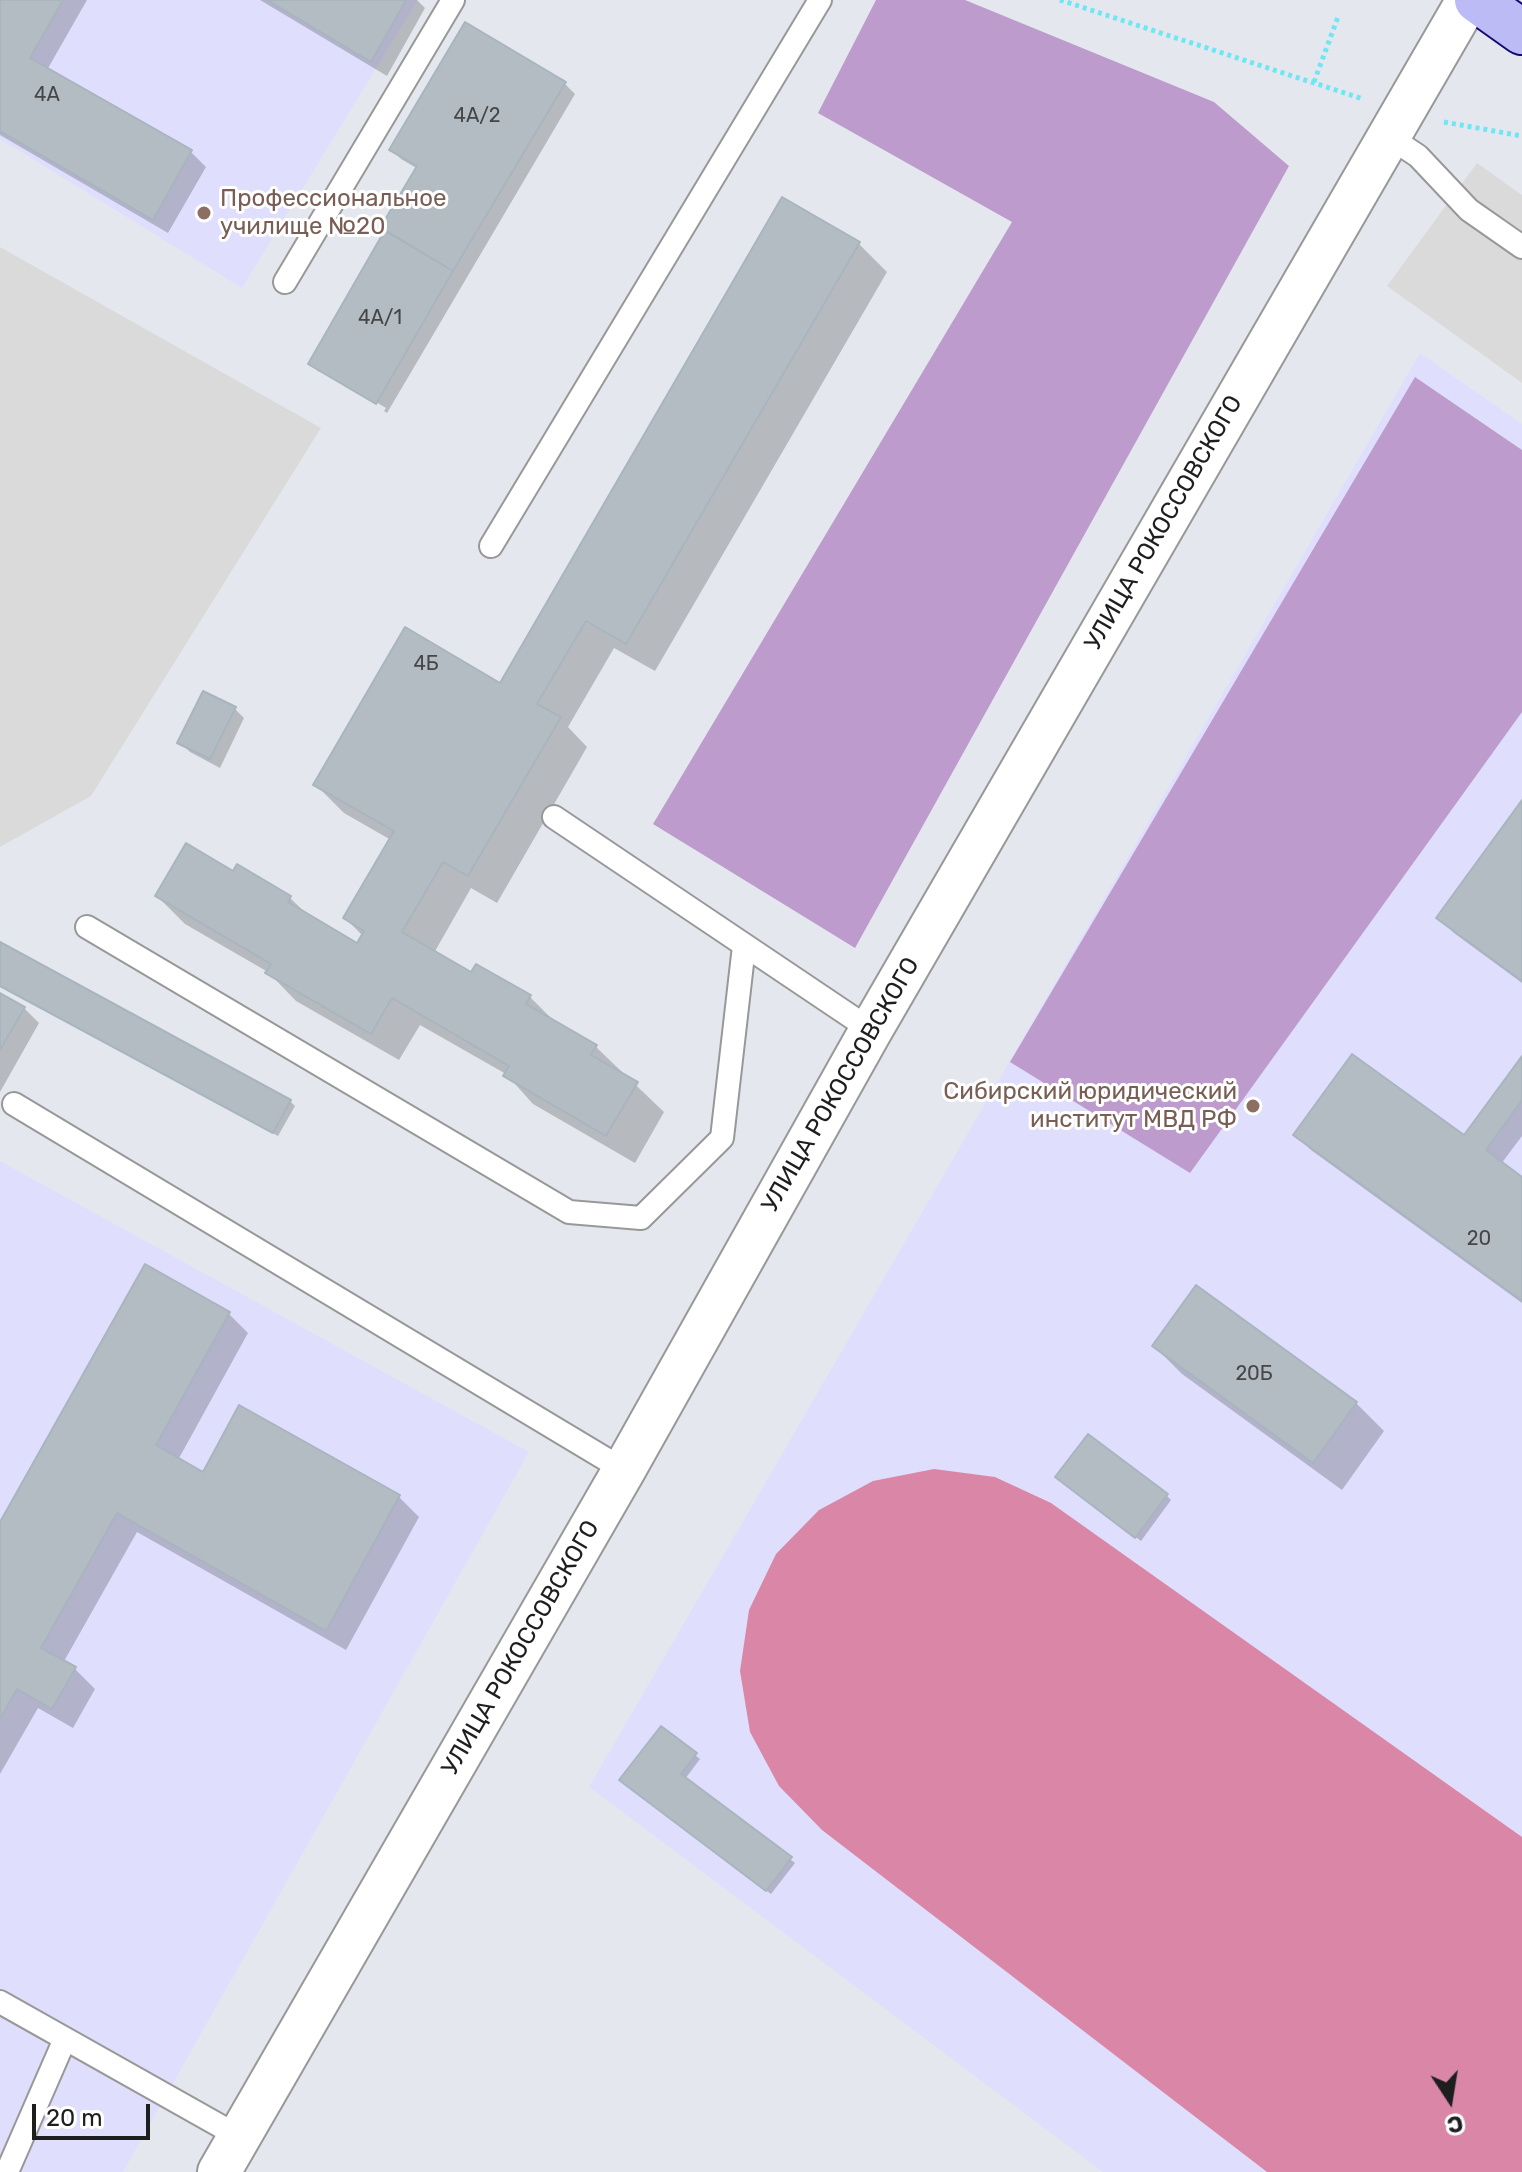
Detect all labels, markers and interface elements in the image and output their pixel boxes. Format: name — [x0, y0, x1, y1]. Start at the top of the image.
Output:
house number: 4А — [34, 83, 60, 107]
house number: 4А/2 — [454, 104, 500, 128]
place label: Профессиональное училище №20 — [220, 185, 446, 241]
marker: Профессиональное училище №20 — [195, 204, 213, 222]
house number: 4А/1 — [358, 306, 402, 330]
street label: УЛИЦА РОКОССОВСКОГО — [1079, 390, 1249, 656]
house number: 4Б — [413, 652, 439, 676]
street label: УЛИЦА РОКОССОВСКОГО — [756, 952, 926, 1218]
place label: Сибирский юридический институт МВД РФ — [943, 1078, 1237, 1134]
marker: Сибирский юридический институт МВД РФ — [1244, 1097, 1262, 1115]
house number: 20 — [1467, 1227, 1491, 1251]
house number: 20Б — [1235, 1362, 1273, 1386]
street label: УЛИЦА РОКОССОВСКОГО — [436, 1515, 606, 1781]
north arrow — [1410, 2060, 1490, 2140]
scale bar — [36, 2088, 154, 2138]
text: 20 m — [46, 2104, 103, 2132]
text: С — [1445, 2109, 1465, 2139]

